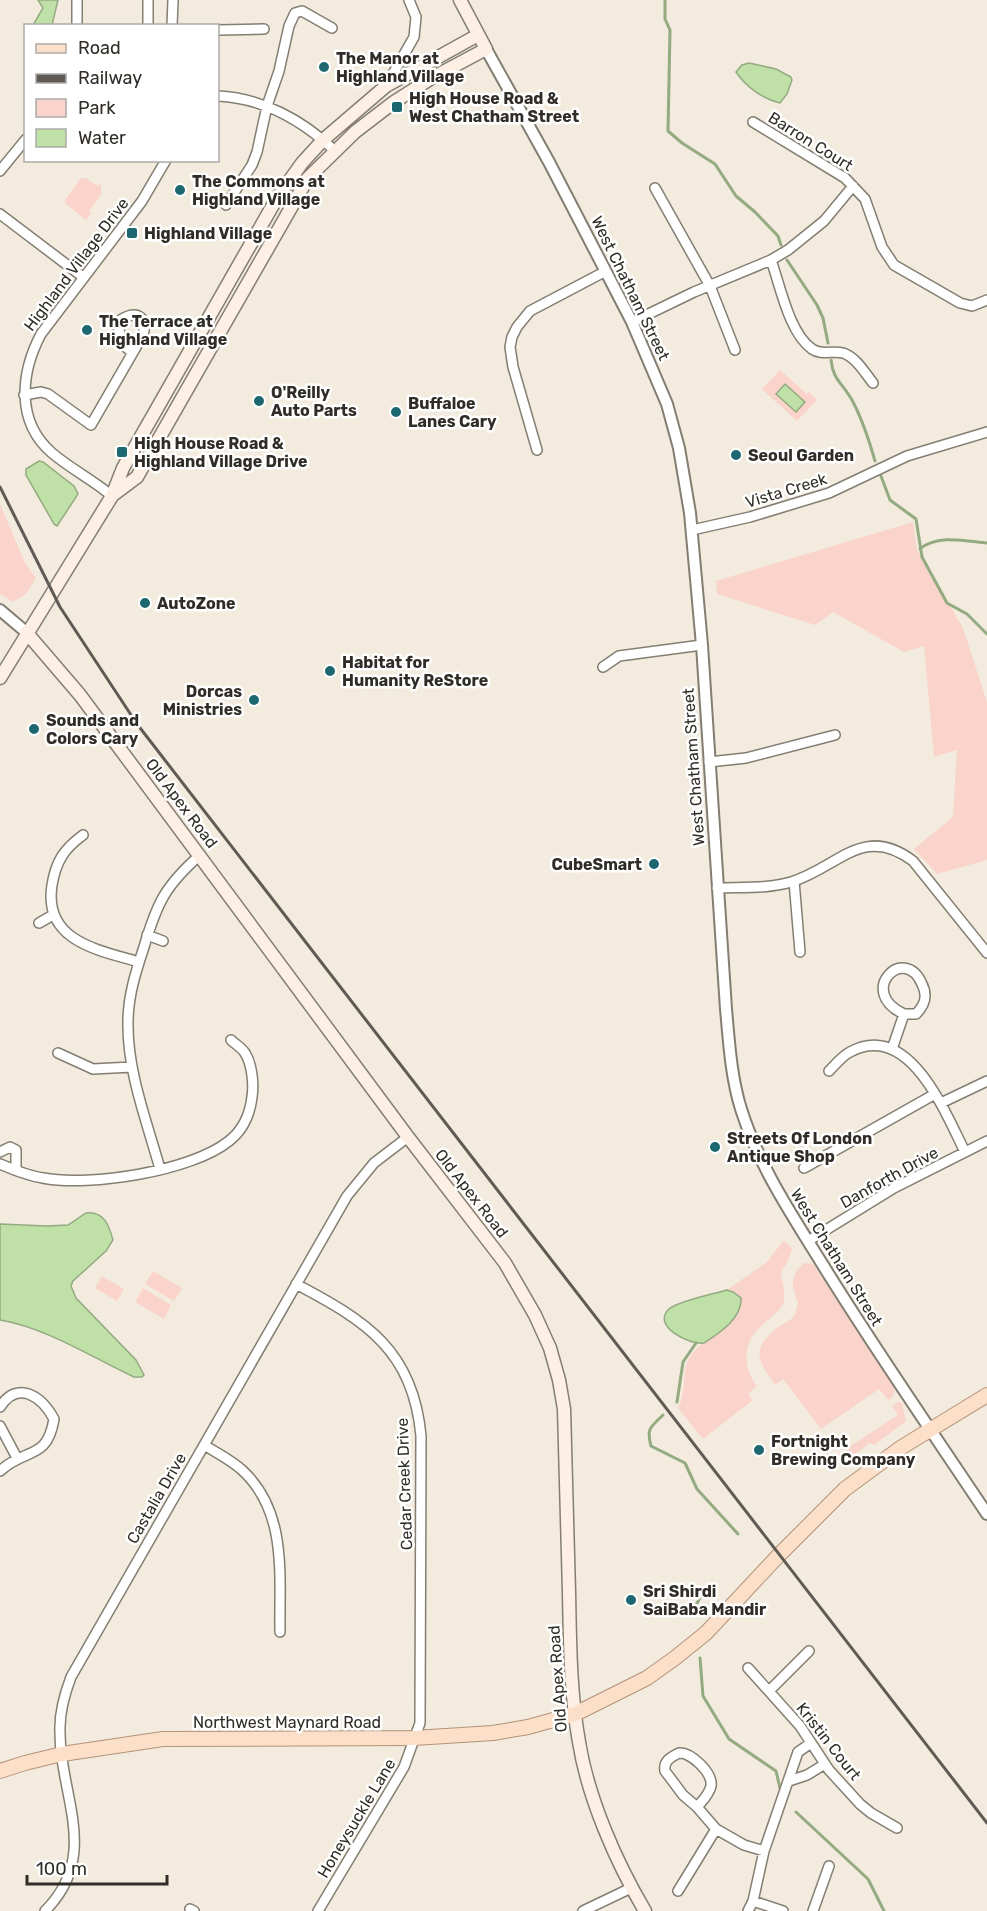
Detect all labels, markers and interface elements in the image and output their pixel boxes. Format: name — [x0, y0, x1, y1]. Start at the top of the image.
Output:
legend — [24, 24, 219, 162]
text: Road — [78, 37, 121, 59]
place label: The Manor at Highland Village — [336, 49, 464, 86]
marker: The Manor at Highland Village — [317, 60, 331, 74]
text: Railway — [78, 67, 142, 89]
place label: High House Road & West Chatham Street — [409, 89, 580, 126]
text: Park — [78, 97, 116, 119]
marker: High House Road & West Chatham Street — [390, 100, 404, 114]
street label: Barron Court — [765, 108, 857, 175]
text: Water — [78, 127, 126, 149]
place label: The Commons at Highland Village — [192, 172, 325, 209]
marker: The Commons at Highland Village — [173, 183, 187, 197]
street label: Highland Village Drive — [20, 194, 133, 335]
street label: West Chatham Street — [587, 213, 674, 363]
place label: Highland Village — [144, 224, 272, 243]
marker: Highland Village — [125, 226, 139, 240]
place label: The Terrace at Highland Village — [99, 312, 227, 349]
marker: The Terrace at Highland Village — [80, 323, 94, 337]
place label: O'Reilly Auto Parts — [271, 383, 357, 420]
marker: O'Reilly Auto Parts — [252, 394, 266, 408]
place label: Buffaloe Lanes Cary — [408, 394, 497, 431]
marker: Buffaloe Lanes Cary — [389, 405, 403, 419]
place label: High House Road & Highland Village Drive — [134, 434, 308, 471]
marker: High House Road & Highland Village Drive — [115, 445, 129, 459]
place label: Seoul Garden — [748, 446, 854, 465]
marker: Seoul Garden — [729, 448, 743, 462]
street label: Vista Creek — [743, 469, 830, 512]
place label: AutoZone — [157, 594, 236, 613]
marker: AutoZone — [138, 596, 152, 610]
place label: Habitat for Humanity ReStore — [342, 653, 488, 690]
marker: Habitat for Humanity ReStore — [323, 664, 337, 678]
place label: Dorcas Ministries — [163, 682, 242, 719]
street label: West Chatham Street — [679, 687, 708, 847]
marker: Dorcas Ministries — [247, 693, 261, 707]
place label: Sounds and Colors Cary — [46, 711, 139, 748]
marker: Sounds and Colors Cary — [27, 722, 41, 736]
street label: Old Apex Road — [142, 755, 221, 852]
place label: CubeSmart — [551, 855, 643, 874]
marker: CubeSmart — [647, 857, 661, 871]
place label: Streets Of London Antique Shop — [727, 1129, 872, 1166]
marker: Streets Of London Antique Shop — [708, 1140, 722, 1154]
street label: Danforth Drive — [837, 1143, 942, 1212]
street label: Old Apex Road — [431, 1145, 512, 1241]
street label: West Chatham Street — [787, 1185, 887, 1329]
street label: Cedar Creek Drive — [393, 1417, 416, 1551]
place label: Fortnight Brewing Company — [771, 1432, 916, 1469]
marker: Fortnight Brewing Company — [752, 1443, 766, 1457]
street label: Castalia Drive — [123, 1449, 190, 1547]
place label: Sri Shirdi SaiBaba Mandir — [643, 1582, 767, 1619]
marker: Sri Shirdi SaiBaba Mandir — [624, 1593, 638, 1607]
street label: Old Apex Road — [544, 1625, 571, 1733]
street label: Kristin Court — [792, 1699, 865, 1784]
street label: Northwest Maynard Road — [193, 1713, 381, 1732]
street label: Honeysuckle Lane — [313, 1755, 400, 1881]
scale bar — [27, 1848, 166, 1886]
text: 100 m — [36, 1858, 87, 1880]

